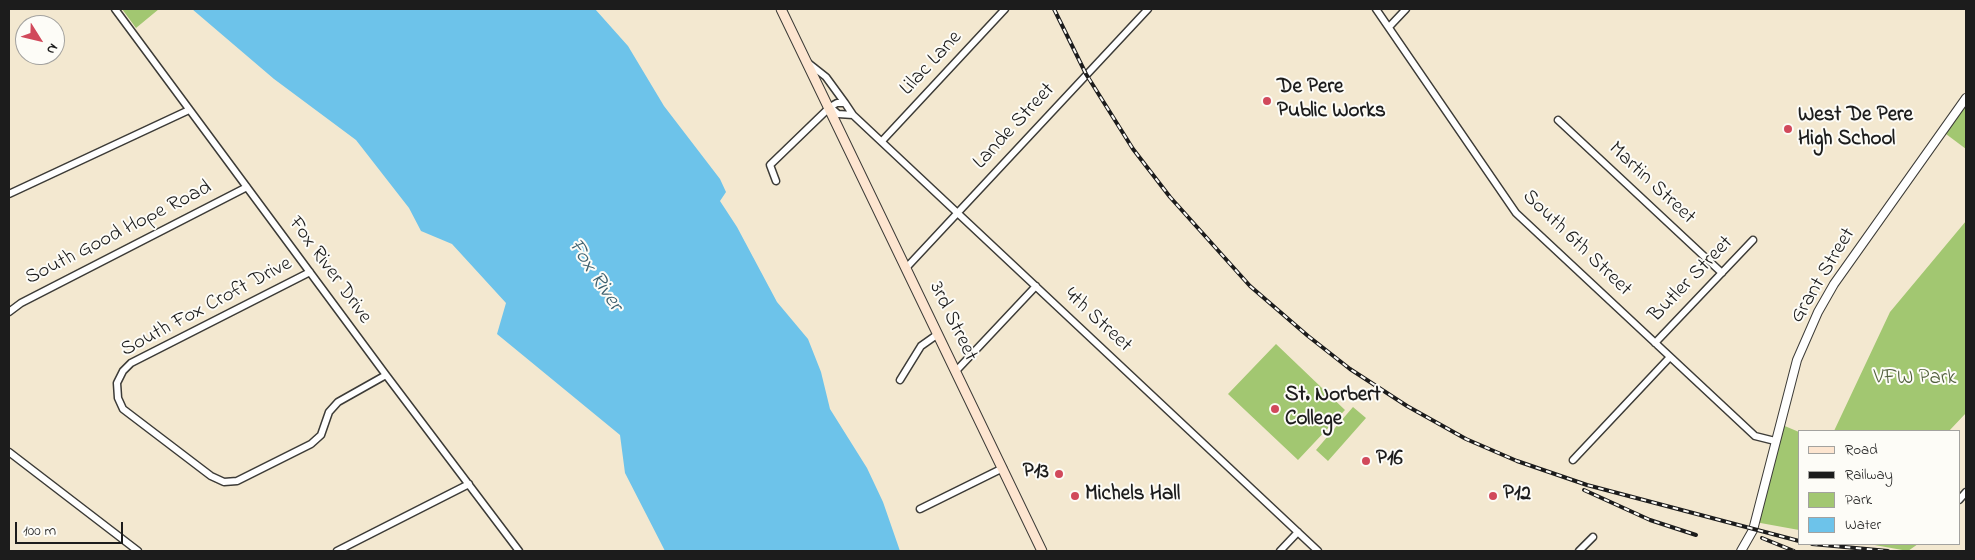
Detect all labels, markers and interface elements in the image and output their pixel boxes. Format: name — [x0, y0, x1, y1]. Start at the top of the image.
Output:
north arrow — [15, 15, 65, 65]
street label: Lilac Lane — [896, 26, 968, 102]
text: N — [40, 39, 63, 59]
place label: De Pere Public Works — [1277, 76, 1386, 126]
street label: Lande Street — [969, 79, 1061, 175]
marker: De Pere Public Works — [1261, 95, 1273, 107]
place label: West De Pere High School — [1798, 104, 1913, 154]
marker: West De Pere High School — [1782, 123, 1794, 135]
street label: Martin Street — [1602, 137, 1700, 231]
street label: South Good Hope Road — [22, 176, 216, 292]
street label: South 6th Street — [1516, 185, 1636, 303]
street label: Fox River Drive — [282, 212, 376, 330]
street label: Grant Street — [1786, 224, 1862, 328]
street label: Butler Street — [1644, 231, 1740, 329]
water label: Fox River — [561, 235, 627, 317]
street label: South Fox Croft Drive — [117, 252, 297, 364]
street label: 3rd Street — [922, 278, 982, 366]
street label: 4th Street — [1058, 283, 1136, 359]
park label: VFW Park — [1874, 367, 1956, 393]
place label: St. Norbert College — [1285, 384, 1381, 434]
marker: St. Norbert College — [1269, 403, 1281, 415]
legend — [1798, 430, 1960, 545]
text: Road — [1845, 439, 1878, 461]
place label: P16 — [1376, 448, 1403, 474]
marker: P16 — [1360, 455, 1372, 467]
place label: P13 — [1023, 461, 1049, 487]
text: Railway — [1845, 464, 1893, 486]
marker: P13 — [1053, 468, 1065, 480]
place label: Michels Hall — [1085, 483, 1180, 509]
place label: P12 — [1503, 483, 1531, 509]
text: Park — [1845, 489, 1872, 511]
marker: Michels Hall — [1069, 490, 1081, 502]
marker: P12 — [1487, 490, 1499, 502]
scale bar — [18, 512, 125, 544]
text: Water — [1845, 514, 1881, 536]
text: 100 m — [23, 520, 56, 542]

